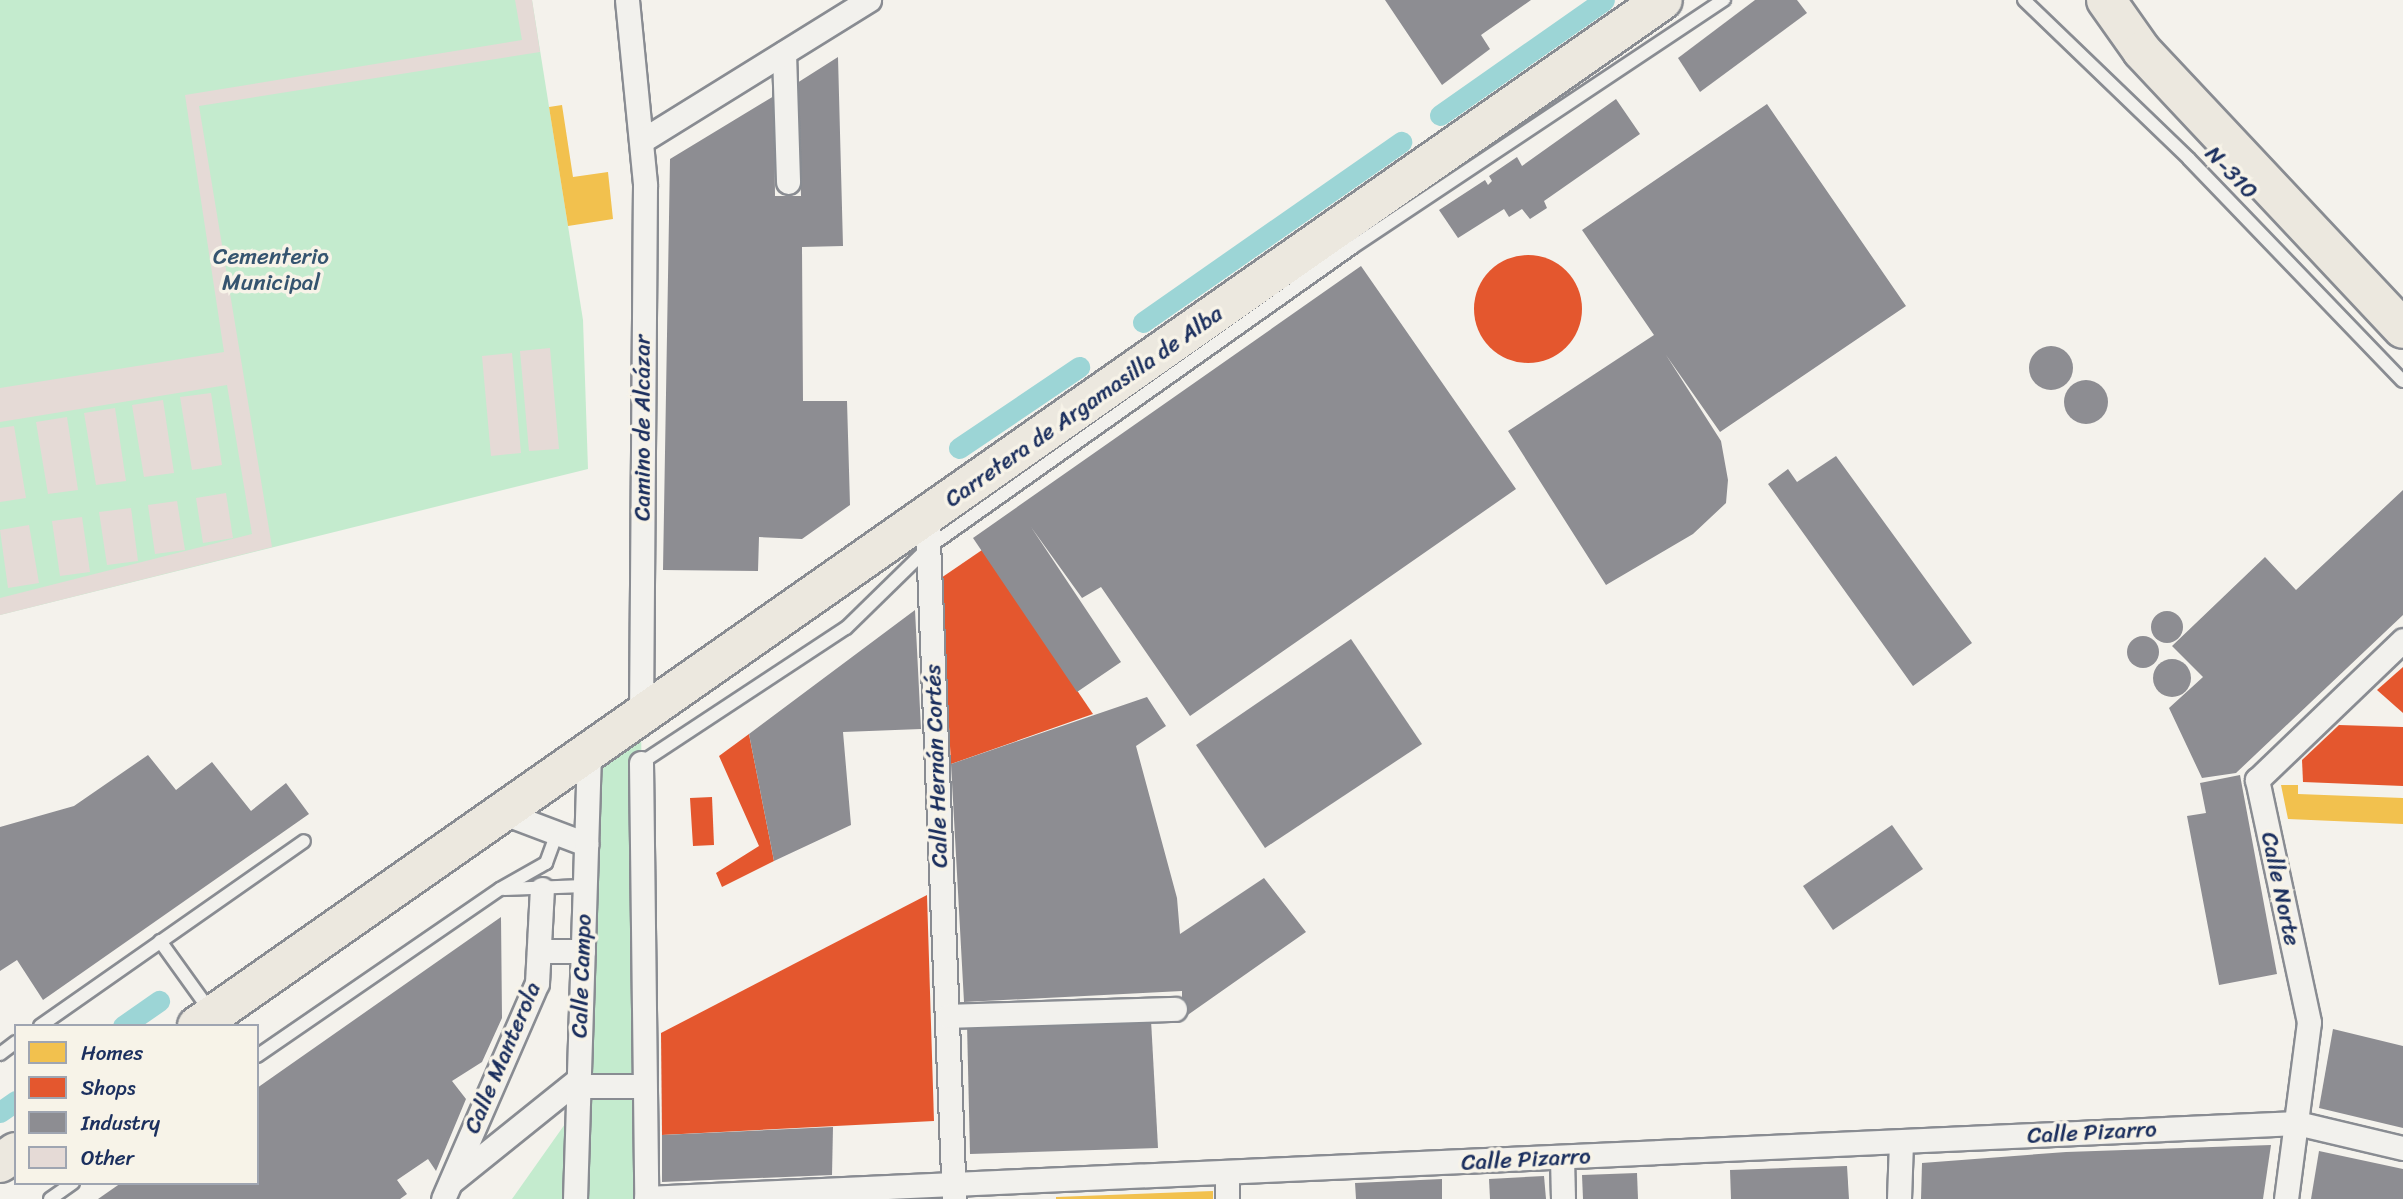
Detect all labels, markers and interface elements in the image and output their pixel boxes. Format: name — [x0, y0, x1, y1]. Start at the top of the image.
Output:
street label: N-310 — [2199, 141, 2263, 205]
park label: Cementerio Municipal — [213, 243, 329, 297]
street label: Carretera de Argamasilla de Alba — [939, 300, 1229, 514]
street label: Camino de Alcázar — [629, 335, 657, 521]
street label: Calle Hernán Cortés — [920, 664, 954, 868]
street label: Calle Norte — [2254, 830, 2306, 948]
street label: Calle Campo — [566, 913, 598, 1039]
street label: Calle Manterola — [459, 979, 547, 1137]
legend — [14, 1024, 259, 1185]
text: Homes — [81, 1034, 143, 1072]
text: Shops — [81, 1069, 136, 1107]
text: Industry — [81, 1104, 160, 1142]
street label: Calle Pizarro — [2026, 1116, 2158, 1150]
text: Other — [81, 1139, 134, 1177]
street label: Calle Pizarro — [1460, 1143, 1592, 1177]

